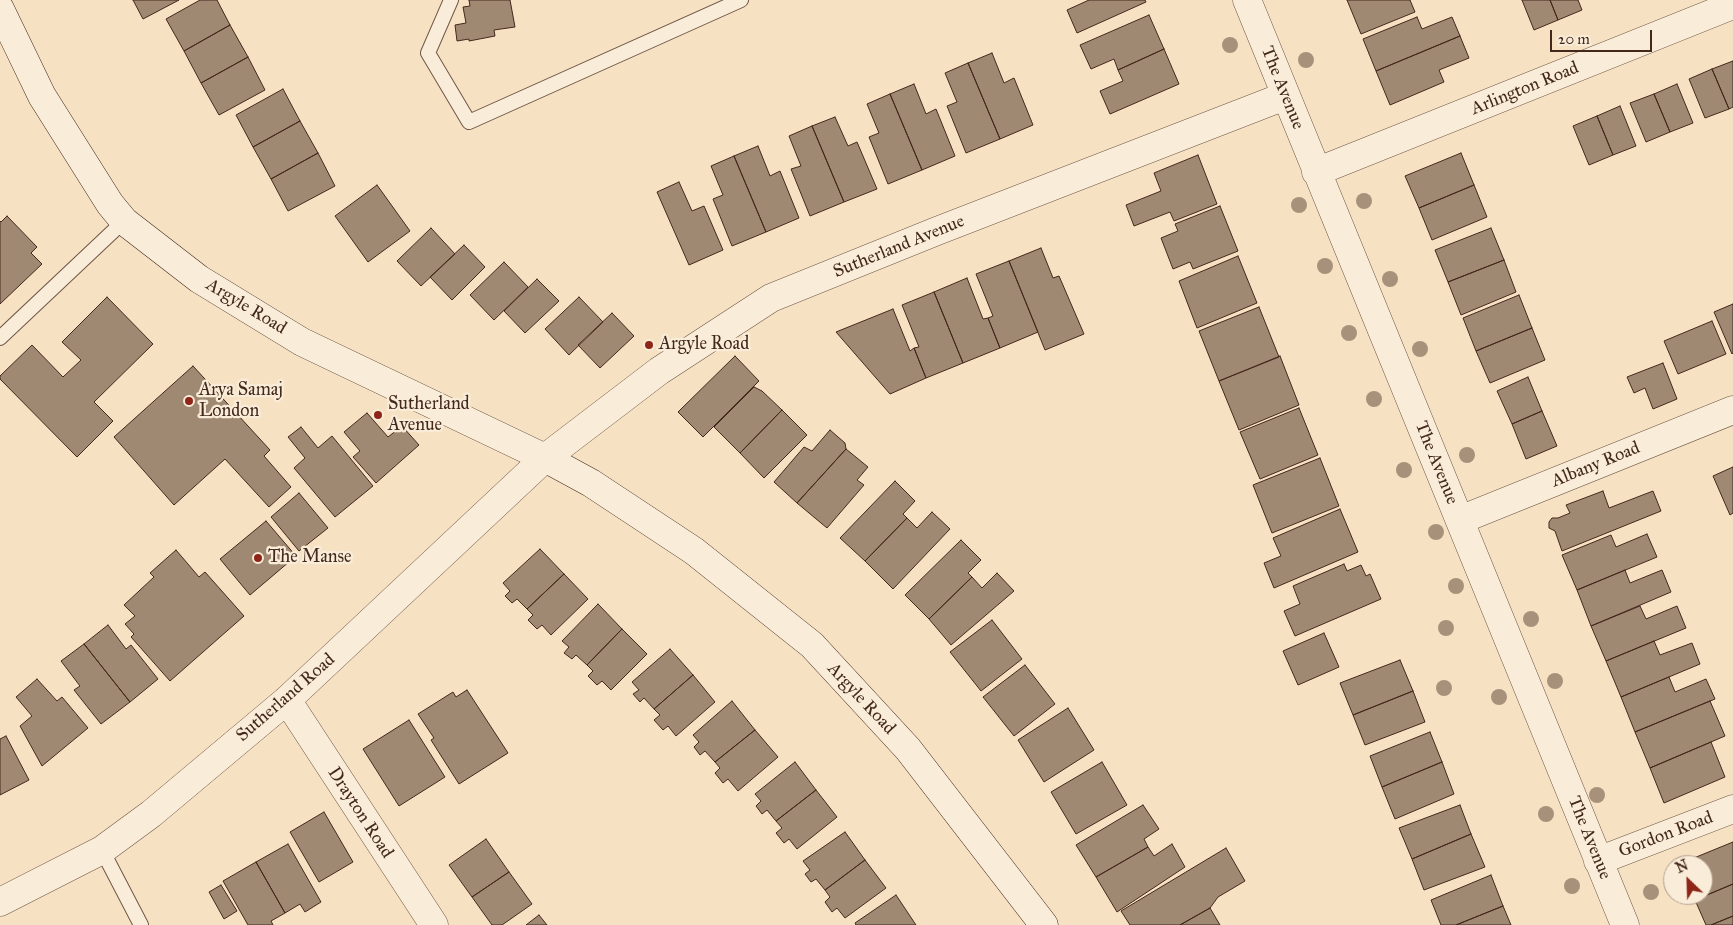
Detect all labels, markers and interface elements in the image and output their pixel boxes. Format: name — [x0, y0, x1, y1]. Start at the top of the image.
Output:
scale bar — [1553, 20, 1656, 52]
text: 20 m — [1558, 30, 1590, 48]
street label: The Avenue — [1256, 43, 1308, 133]
street label: Arlington Road — [1468, 58, 1582, 120]
street label: Sutherland Avenue — [830, 211, 968, 283]
street label: Argyle Road — [202, 275, 290, 339]
place label: Argyle Road — [659, 334, 749, 356]
marker: Argyle Road — [643, 339, 655, 351]
place label: Arya Samaj London — [199, 380, 283, 422]
place label: Sutherland Avenue — [388, 394, 470, 436]
marker: Arya Samaj London — [183, 395, 195, 407]
marker: Sutherland Avenue — [372, 409, 384, 421]
street label: The Avenue — [1410, 418, 1462, 508]
street label: Albany Road — [1549, 437, 1643, 493]
place label: The Manse — [268, 547, 352, 569]
marker: The Manse — [252, 552, 264, 564]
street label: Sutherland Road — [232, 649, 340, 747]
street label: Argyle Road — [822, 659, 900, 739]
street label: Drayton Road — [323, 763, 397, 863]
street label: The Avenue — [1563, 793, 1615, 883]
street label: Gordon Road — [1616, 807, 1716, 863]
north arrow — [1663, 855, 1713, 905]
text: N — [1673, 857, 1691, 877]

